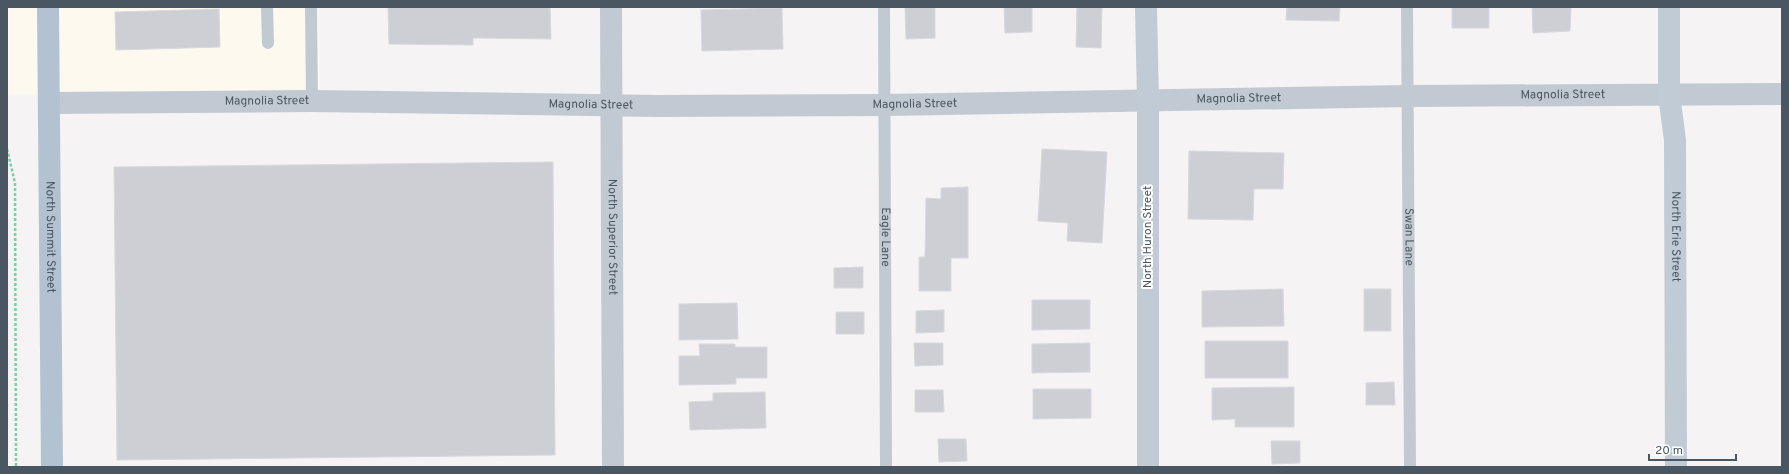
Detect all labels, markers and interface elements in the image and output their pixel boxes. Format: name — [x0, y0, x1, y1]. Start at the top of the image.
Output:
street label: Magnolia Street — [1520, 87, 1605, 103]
street label: Magnolia Street — [1196, 90, 1281, 108]
street label: Magnolia Street — [225, 93, 309, 110]
street label: Magnolia Street — [548, 96, 633, 114]
street label: Magnolia Street — [873, 96, 957, 113]
street label: North Superior Street — [604, 179, 620, 295]
street label: North Summit Street — [42, 181, 58, 293]
street label: North Huron Street — [1140, 186, 1156, 288]
street label: North Erie Street — [1667, 191, 1683, 282]
street label: Eagle Lane — [877, 207, 893, 267]
street label: Swan Lane — [1400, 208, 1417, 266]
scale bar — [1649, 436, 1736, 462]
text: 20 m — [1655, 443, 1683, 459]

